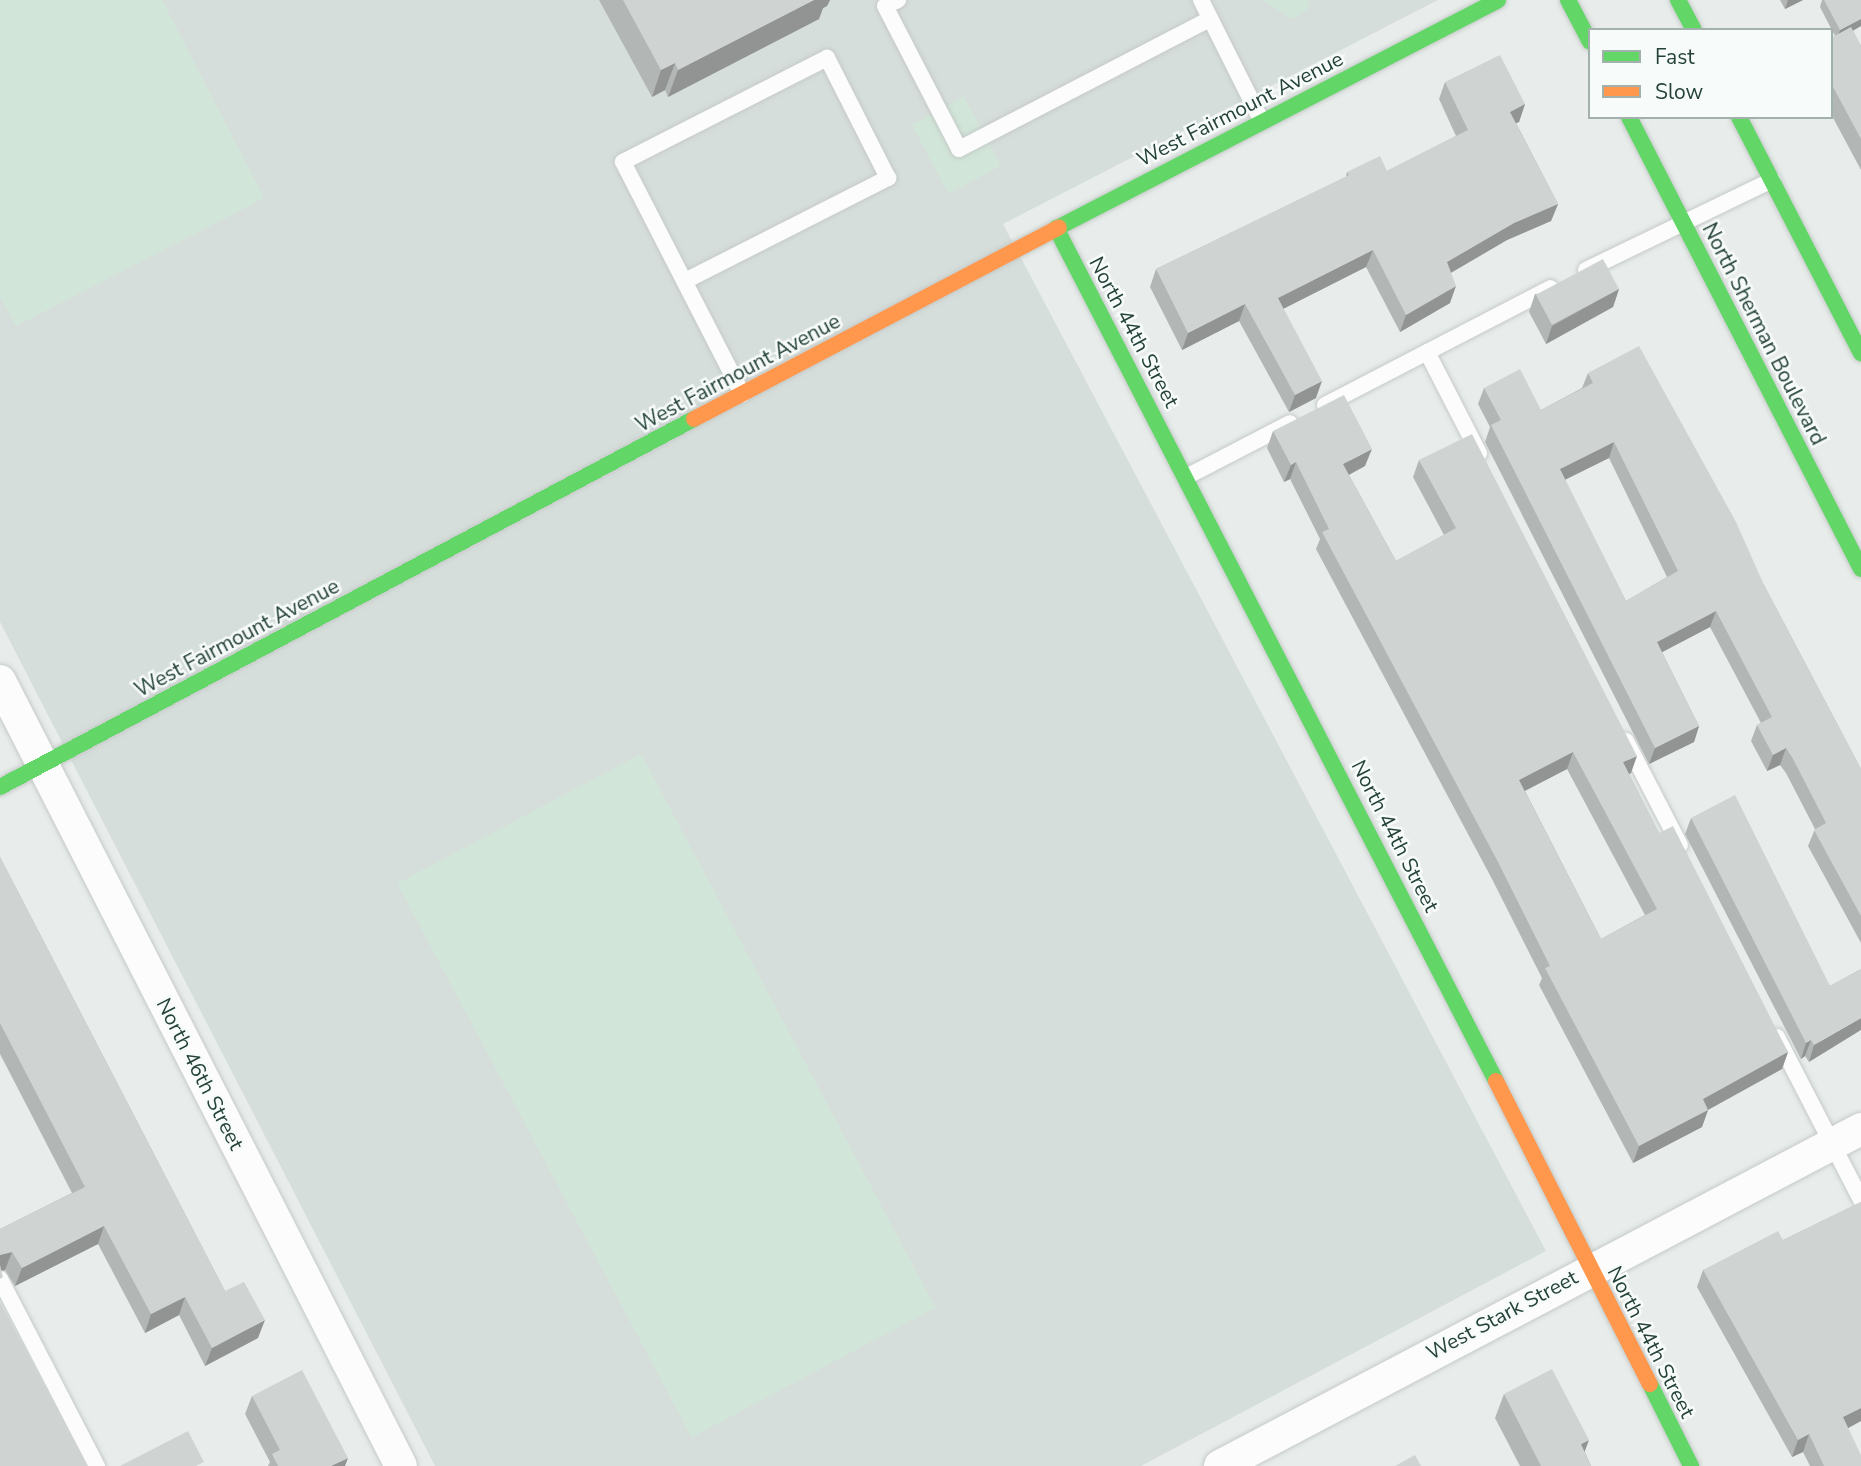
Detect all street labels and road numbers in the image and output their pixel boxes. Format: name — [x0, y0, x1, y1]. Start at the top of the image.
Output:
street label: West Fairmount Avenue — [1133, 46, 1347, 172]
street label: North Sherman Boulevard — [1697, 219, 1831, 449]
street label: North 44th Street — [1084, 252, 1184, 412]
street label: West Fairmount Avenue — [631, 308, 845, 438]
street label: West Fairmount Avenue — [130, 573, 344, 703]
street label: North 44th Street — [1346, 756, 1444, 916]
street label: North 46th Street — [151, 994, 249, 1154]
street label: North 44th Street — [1602, 1262, 1700, 1422]
street label: West Stark Street — [1422, 1264, 1582, 1366]

